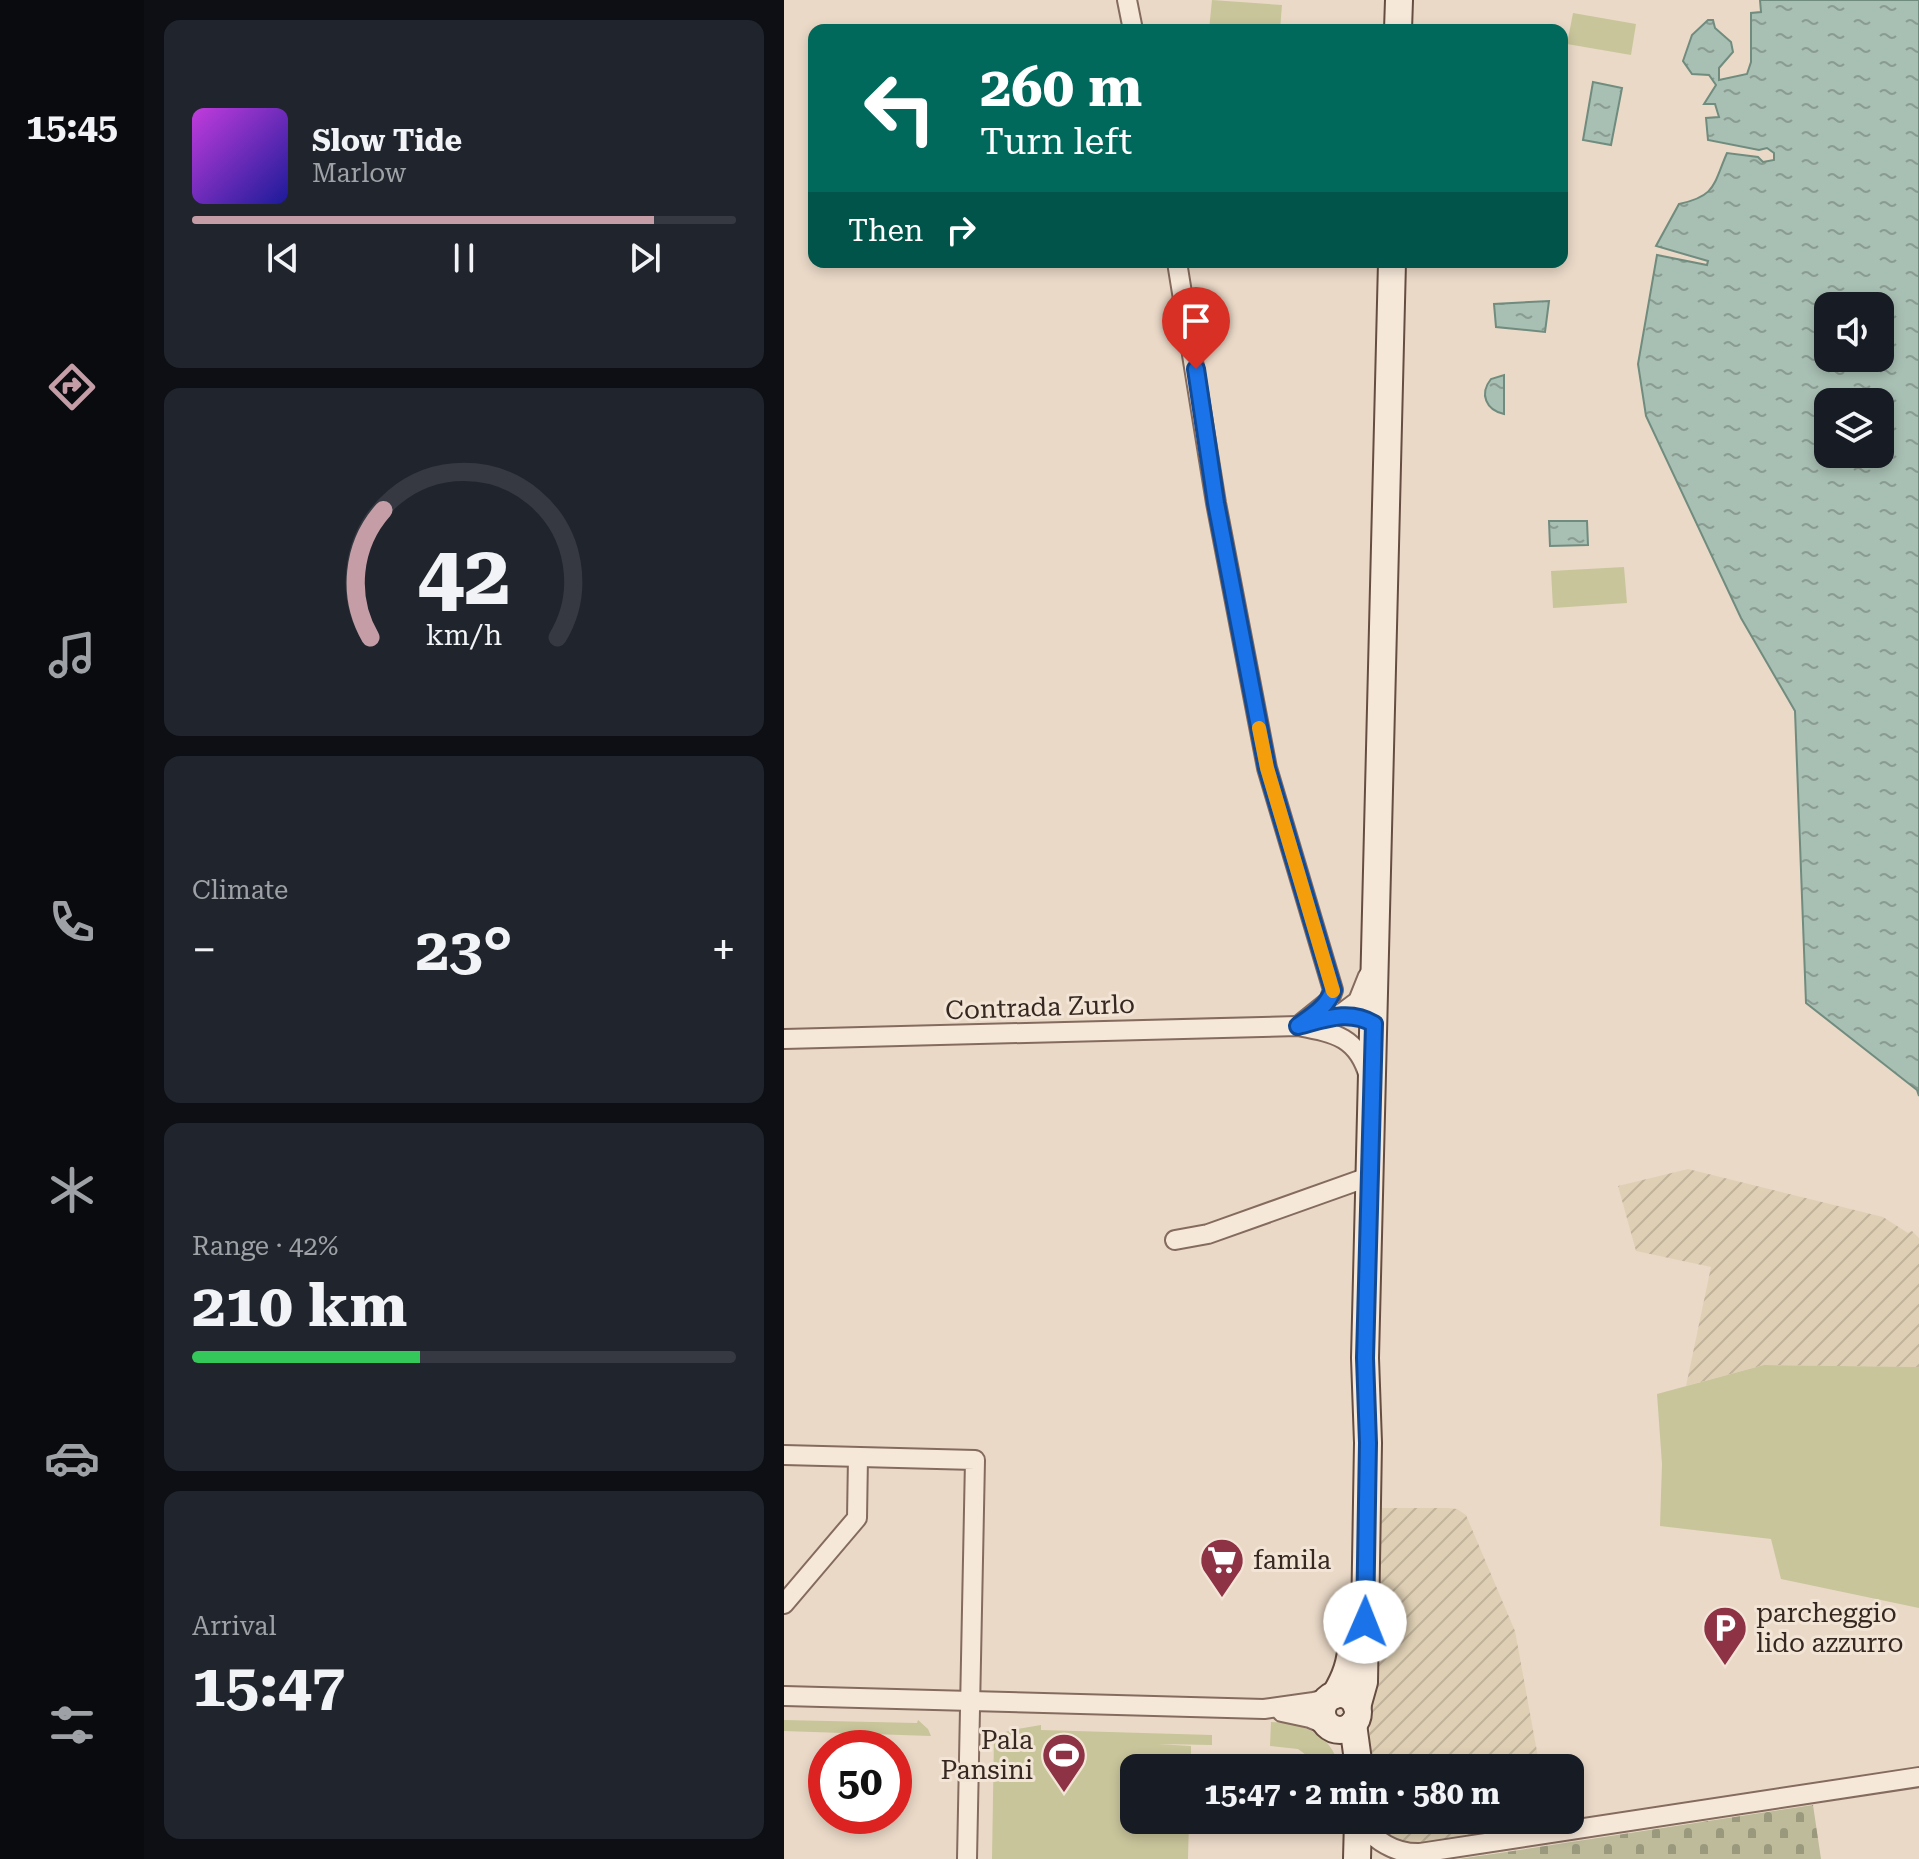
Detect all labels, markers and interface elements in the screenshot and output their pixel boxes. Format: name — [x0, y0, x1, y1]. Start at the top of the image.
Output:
text: 260 m — [980, 54, 1142, 120]
icon: left — [848, 56, 952, 160]
text: 15:45 — [26, 106, 118, 148]
text: Turn left — [980, 121, 1132, 163]
text: Slow Tide — [312, 123, 462, 158]
text: Marlow — [312, 158, 406, 188]
icon: right — [939, 208, 983, 252]
text: Then — [848, 213, 923, 248]
icon: previous — [261, 236, 305, 280]
icon: pause — [442, 236, 486, 280]
icon: next — [623, 236, 667, 280]
pin — [1162, 287, 1230, 369]
map controls — [1814, 292, 1894, 468]
button: sound — [1814, 292, 1894, 372]
icon: arrive — [1174, 299, 1218, 343]
icon: directions — [44, 359, 100, 415]
button: layers — [1814, 388, 1894, 468]
text: 42 — [417, 526, 511, 623]
text: km/h — [426, 618, 502, 652]
icon: music — [44, 627, 100, 683]
text: Climate — [192, 875, 288, 905]
icon: phone — [44, 894, 100, 950]
text: 23° — [415, 914, 513, 985]
text: − — [192, 924, 217, 976]
text: + — [711, 924, 736, 976]
street label: Contrada Zurlo — [945, 989, 1135, 1025]
icon: climate — [44, 1162, 100, 1218]
text: Range · 42% — [192, 1231, 338, 1261]
text: 210 km — [192, 1270, 407, 1341]
icon: car — [44, 1430, 100, 1486]
supermarket icon: famila — [1198, 1536, 1246, 1599]
place label: famila — [1253, 1545, 1331, 1575]
position arrow — [1323, 1580, 1407, 1664]
place label: parcheggio lido azzurro — [1756, 1598, 1904, 1658]
parking icon: parcheggio lido azzurro — [1701, 1604, 1749, 1667]
text: Arrival — [192, 1611, 277, 1641]
text: 15:47 — [192, 1650, 345, 1721]
icon: filters — [44, 1697, 100, 1753]
place label: Pala Pansini — [940, 1725, 1033, 1785]
speed limit sign: 50 — [808, 1730, 912, 1834]
sports icon: Pala Pansini — [1040, 1731, 1088, 1794]
text: 15:47 · 2 min · 580 m — [1204, 1776, 1500, 1811]

